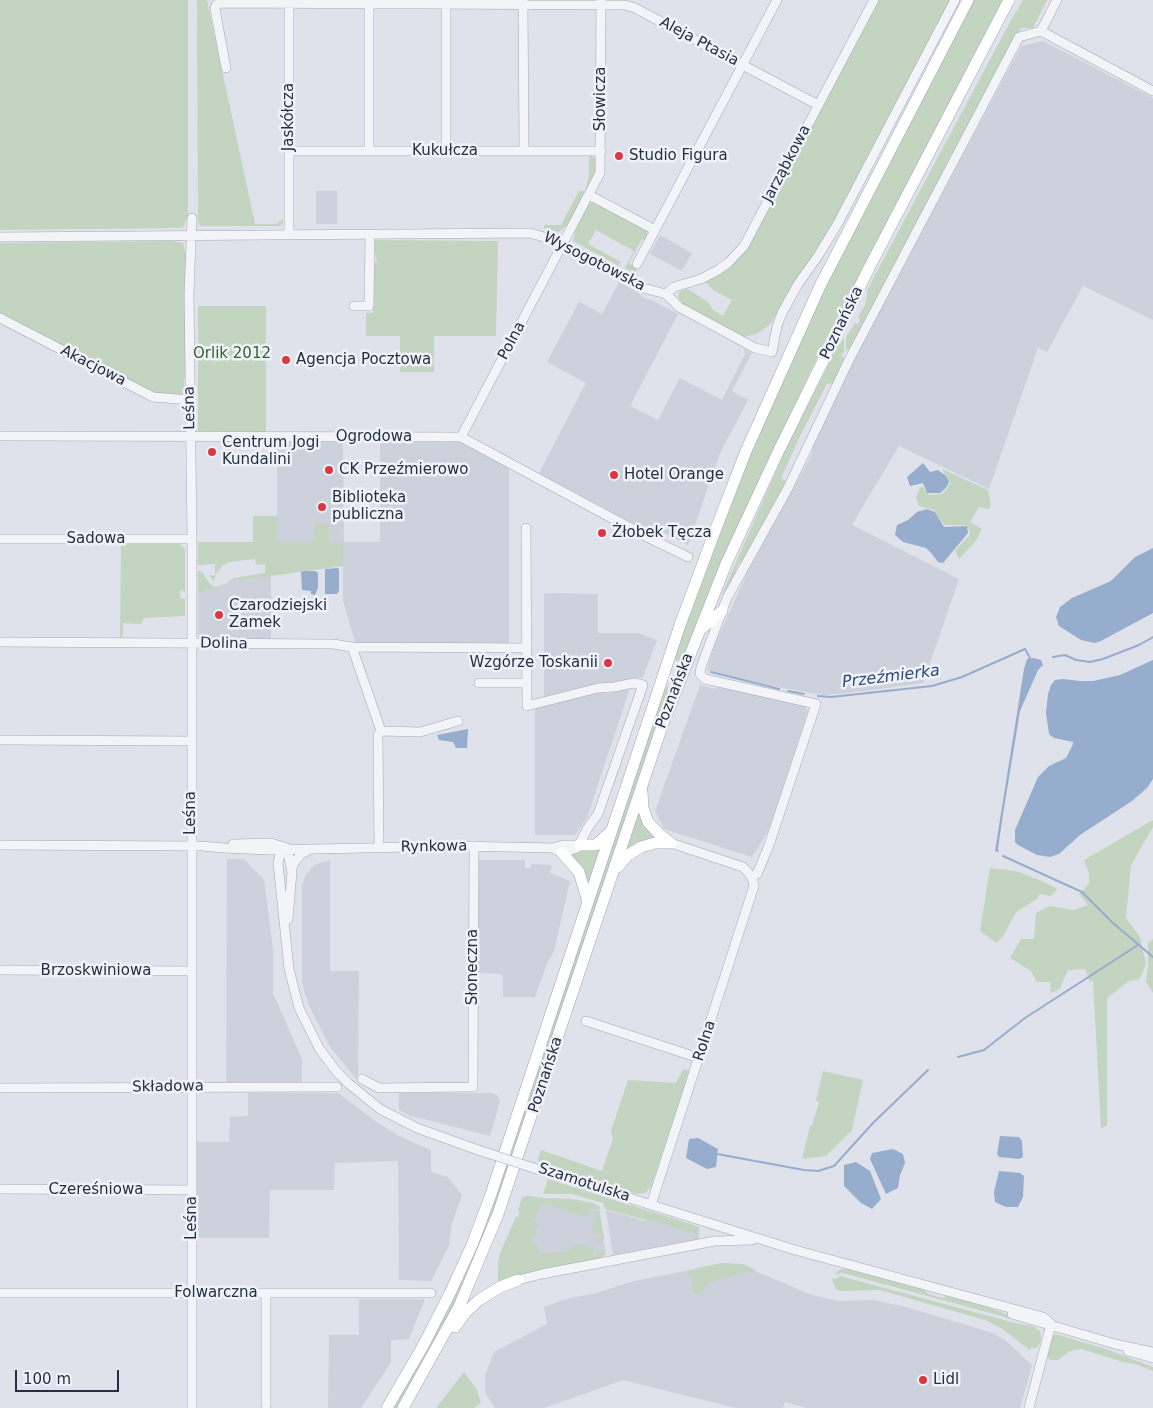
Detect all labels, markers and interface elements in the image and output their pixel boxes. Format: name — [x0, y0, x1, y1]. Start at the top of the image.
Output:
street label: Aleja Ptasia — [656, 14, 742, 70]
street label: Słowicza — [592, 67, 610, 131]
street label: Jaskółcza — [280, 83, 298, 151]
street label: Jarząbkowa — [759, 122, 815, 206]
street label: Kukułcza — [412, 142, 478, 160]
place label: Studio Figura — [629, 147, 728, 165]
marker: Studio Figura — [613, 150, 625, 162]
street label: Wysogotowska — [540, 229, 648, 295]
street label: Poznańska — [817, 283, 867, 363]
street label: Polna — [495, 319, 529, 363]
street label: Akacjowa — [57, 342, 129, 390]
park label: Orlik 2012 — [193, 345, 271, 363]
place label: Agencja Pocztowa — [296, 351, 431, 369]
marker: Agencja Pocztowa — [280, 354, 292, 366]
street label: Leśna — [181, 386, 199, 430]
street label: Ogrodowa — [336, 428, 412, 446]
place label: Centrum Jogi Kundalini — [222, 434, 319, 469]
marker: Centrum Jogi Kundalini — [206, 446, 218, 458]
place label: CK Przeźmierowo — [339, 461, 468, 479]
marker: CK Przeźmierowo — [323, 464, 335, 476]
place label: Hotel Orange — [624, 466, 724, 484]
marker: Hotel Orange — [608, 469, 620, 481]
place label: Biblioteka publiczna — [332, 489, 406, 524]
marker: Biblioteka publiczna — [316, 501, 328, 513]
place label: Żłobek Tęcza — [612, 524, 712, 542]
marker: Żłobek Tęcza — [596, 527, 608, 539]
street label: Sadowa — [67, 530, 125, 548]
place label: Czarodziejski Zamek — [229, 597, 327, 632]
marker: Czarodziejski Zamek — [213, 609, 225, 621]
street label: Dolina — [200, 635, 248, 653]
street label: Poznańska — [652, 651, 698, 731]
place label: Wzgórze Toskanii — [469, 654, 598, 672]
marker: Wzgórze Toskanii — [602, 657, 614, 669]
water label: Przeźmierka — [841, 661, 941, 693]
street label: Leśna — [182, 791, 200, 835]
street label: Rynkowa — [400, 837, 468, 857]
street label: Słoneczna — [464, 929, 482, 1005]
street label: Brzoskwiniowa — [41, 962, 151, 980]
street label: Rolna — [690, 1018, 720, 1064]
street label: Poznańska — [525, 1035, 567, 1115]
street label: Składowa — [132, 1077, 204, 1097]
street label: Szamotulska — [536, 1160, 632, 1206]
street label: Czereśniowa — [49, 1181, 143, 1199]
street label: Leśna — [183, 1196, 201, 1240]
street label: Folwarczna — [174, 1284, 258, 1302]
scale bar — [18, 1360, 121, 1392]
text: 100 m — [23, 1370, 71, 1388]
place label: Lidl — [933, 1371, 959, 1389]
marker: Lidl — [917, 1374, 929, 1386]

